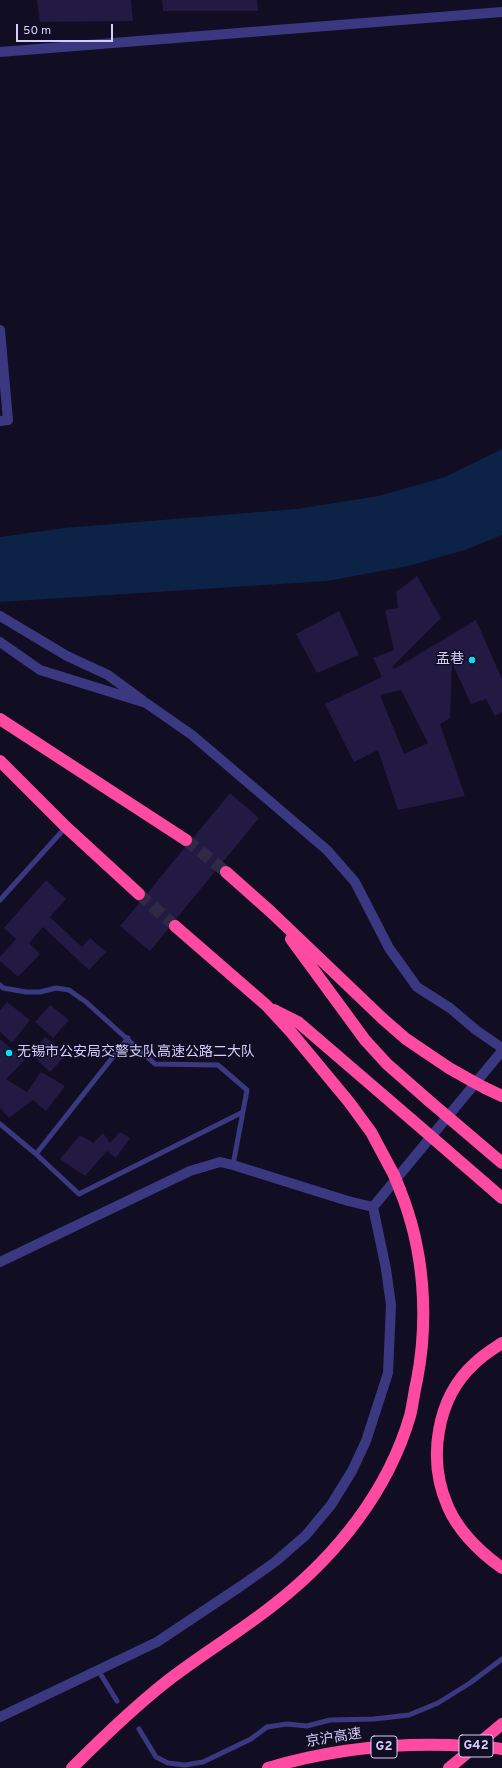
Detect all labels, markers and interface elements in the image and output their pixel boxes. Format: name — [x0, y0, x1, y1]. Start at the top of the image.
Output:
scale bar — [18, 16, 115, 42]
text: 50 m — [23, 23, 51, 39]
place label: 孟巷 — [436, 652, 464, 668]
marker: 孟巷 — [467, 655, 477, 665]
place label: 无锡市公安局交警支队高速公路二大队 — [17, 1045, 255, 1061]
marker: 无锡市公安局交警支队高速公路二大队 — [4, 1048, 14, 1058]
street label: 京沪高速 — [305, 1726, 363, 1752]
road number: G42 — [459, 1735, 493, 1757]
road number: G2 — [371, 1736, 397, 1758]

